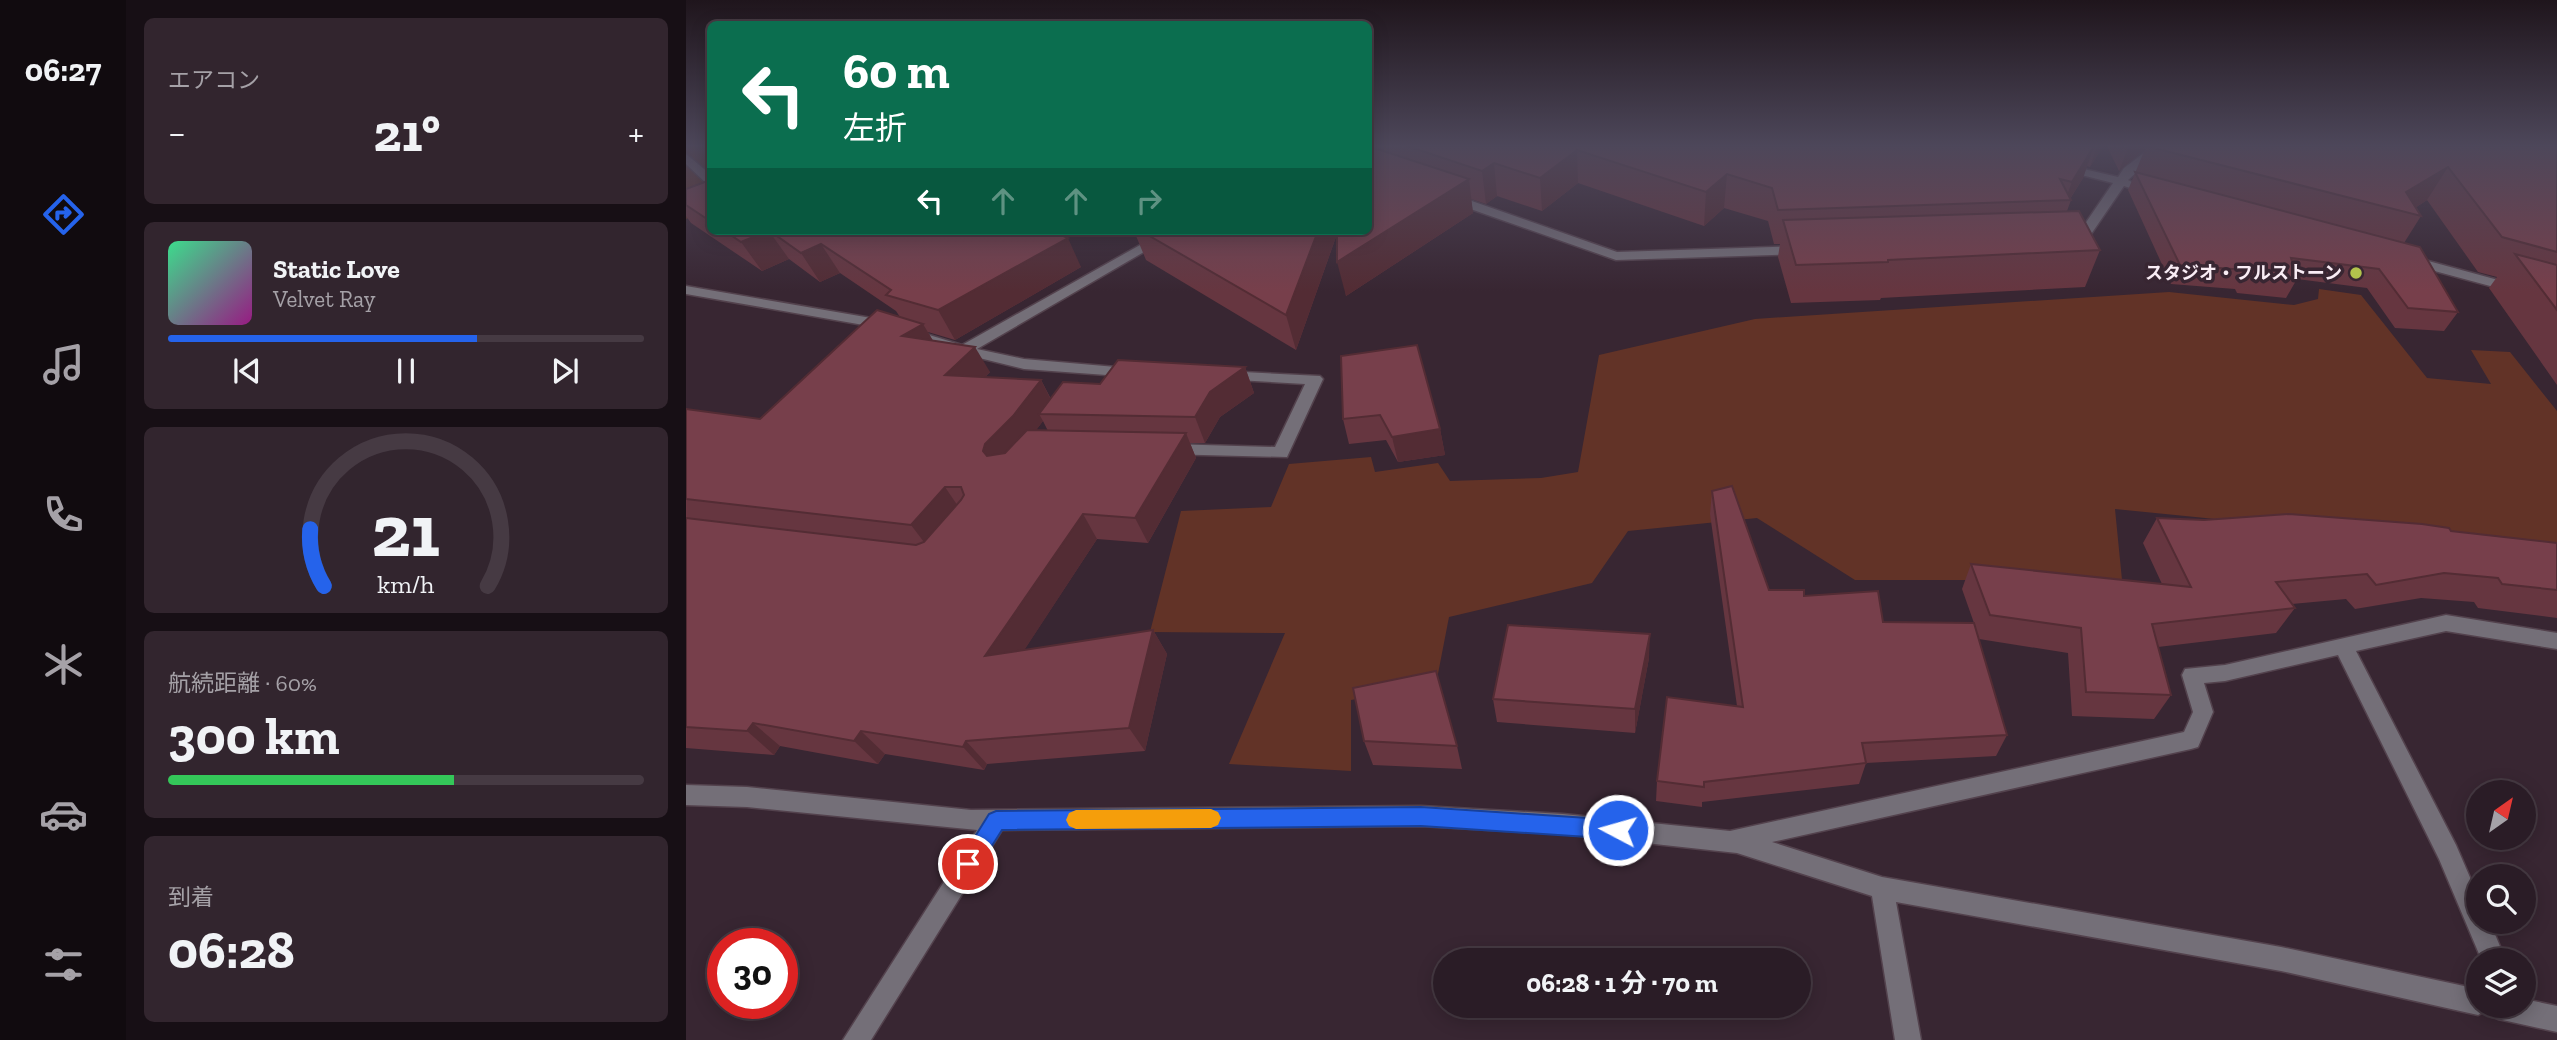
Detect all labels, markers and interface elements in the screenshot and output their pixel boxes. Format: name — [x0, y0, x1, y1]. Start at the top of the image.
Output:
text: 60 m — [843, 42, 950, 101]
icon: left — [728, 49, 819, 140]
text: 06:27 — [25, 51, 101, 89]
text: エアコン — [168, 66, 260, 94]
text: 21° — [373, 102, 440, 164]
text: 左折 — [843, 109, 907, 147]
text: − — [168, 110, 186, 156]
text: + — [628, 110, 644, 156]
icon: left — [911, 182, 949, 220]
icon: ahead — [984, 182, 1022, 220]
icon: ahead — [1057, 182, 1095, 220]
icon: right — [1130, 182, 1168, 220]
icon: directions — [39, 190, 88, 239]
text: Static Love — [273, 253, 400, 285]
place label: スタジオ・フルストーン — [2145, 262, 2342, 284]
marker: スタジオ・フルストーン — [2348, 265, 2364, 281]
text: Velvet Ray — [273, 285, 375, 313]
icon: music — [39, 340, 88, 389]
icon: previous — [228, 352, 266, 390]
icon: pause — [387, 352, 425, 390]
icon: next — [546, 352, 584, 390]
text: 21 — [372, 487, 440, 575]
icon: phone — [39, 490, 88, 539]
text: km/h — [377, 569, 435, 599]
icon: climate — [39, 640, 88, 689]
text: 航続距離 · 60% — [168, 669, 317, 697]
text: 300 km — [168, 705, 340, 767]
north arrow — [2466, 780, 2536, 850]
map controls — [2466, 780, 2536, 1018]
icon: car — [39, 790, 88, 839]
position arrow — [1581, 793, 1655, 867]
pin — [938, 834, 998, 894]
icon: arrive — [949, 845, 987, 883]
button: search — [2466, 864, 2536, 934]
text: 到着 — [168, 883, 214, 911]
text: 06:28 — [168, 919, 295, 981]
speed limit sign: 30 — [707, 928, 798, 1019]
icon: filters — [39, 940, 88, 989]
button: layers — [2466, 948, 2536, 1018]
text: 06:28 · 1 分 · 70 m — [1526, 967, 1718, 999]

